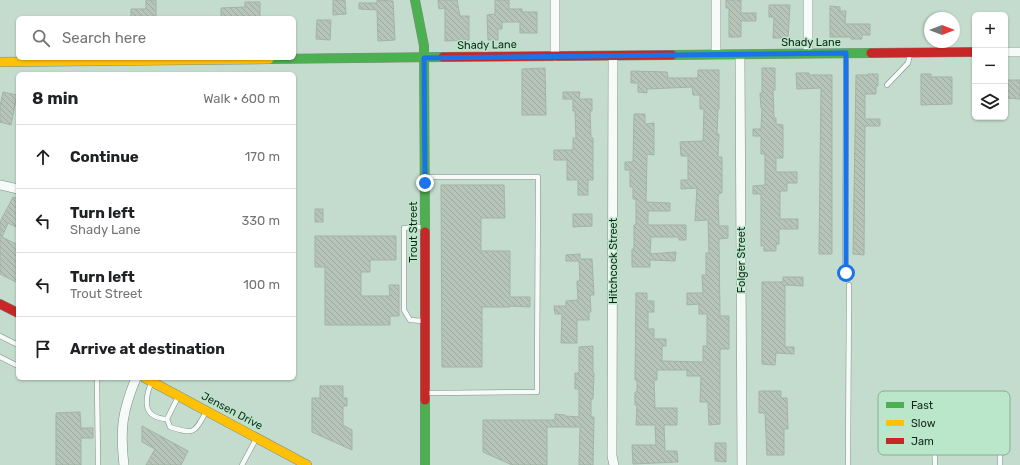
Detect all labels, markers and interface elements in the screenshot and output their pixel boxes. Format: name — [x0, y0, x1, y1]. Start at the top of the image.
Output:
north arrow — [924, 12, 960, 48]
map controls — [972, 12, 1008, 120]
button: + — [972, 12, 1008, 48]
search box — [16, 16, 296, 60]
icon: search — [30, 27, 52, 49]
text: Search here — [62, 29, 146, 47]
street label: Shady Lane — [781, 36, 841, 49]
street label: Shady Lane — [457, 38, 517, 52]
button: − — [972, 48, 1008, 84]
button: layers — [972, 84, 1008, 120]
text: 8 min — [32, 88, 79, 108]
text: Walk · 600 m — [203, 91, 280, 106]
icon: ahead — [32, 146, 54, 168]
text: Continue — [70, 148, 139, 166]
text: 170 m — [245, 149, 280, 164]
route end — [416, 174, 434, 192]
street label: Trout Street — [407, 201, 420, 263]
text: Turn left — [70, 204, 135, 222]
icon: left — [32, 210, 54, 232]
text: 330 m — [241, 213, 280, 228]
street label: Hitchcock Street — [607, 217, 620, 304]
text: Shady Lane — [70, 222, 141, 237]
street label: Folger Street — [735, 226, 748, 293]
route start — [837, 264, 855, 282]
text: Turn left — [70, 268, 135, 286]
icon: left — [32, 274, 54, 296]
text: 100 m — [243, 277, 280, 292]
text: Trout Street — [70, 286, 142, 301]
icon: arrive — [32, 338, 54, 360]
text: Arrive at destination — [70, 340, 225, 358]
street label: Jensen Drive — [199, 389, 265, 433]
legend — [878, 391, 1010, 455]
text: Fast — [911, 399, 934, 412]
text: Slow — [911, 417, 936, 430]
text: Jam — [911, 435, 934, 448]

